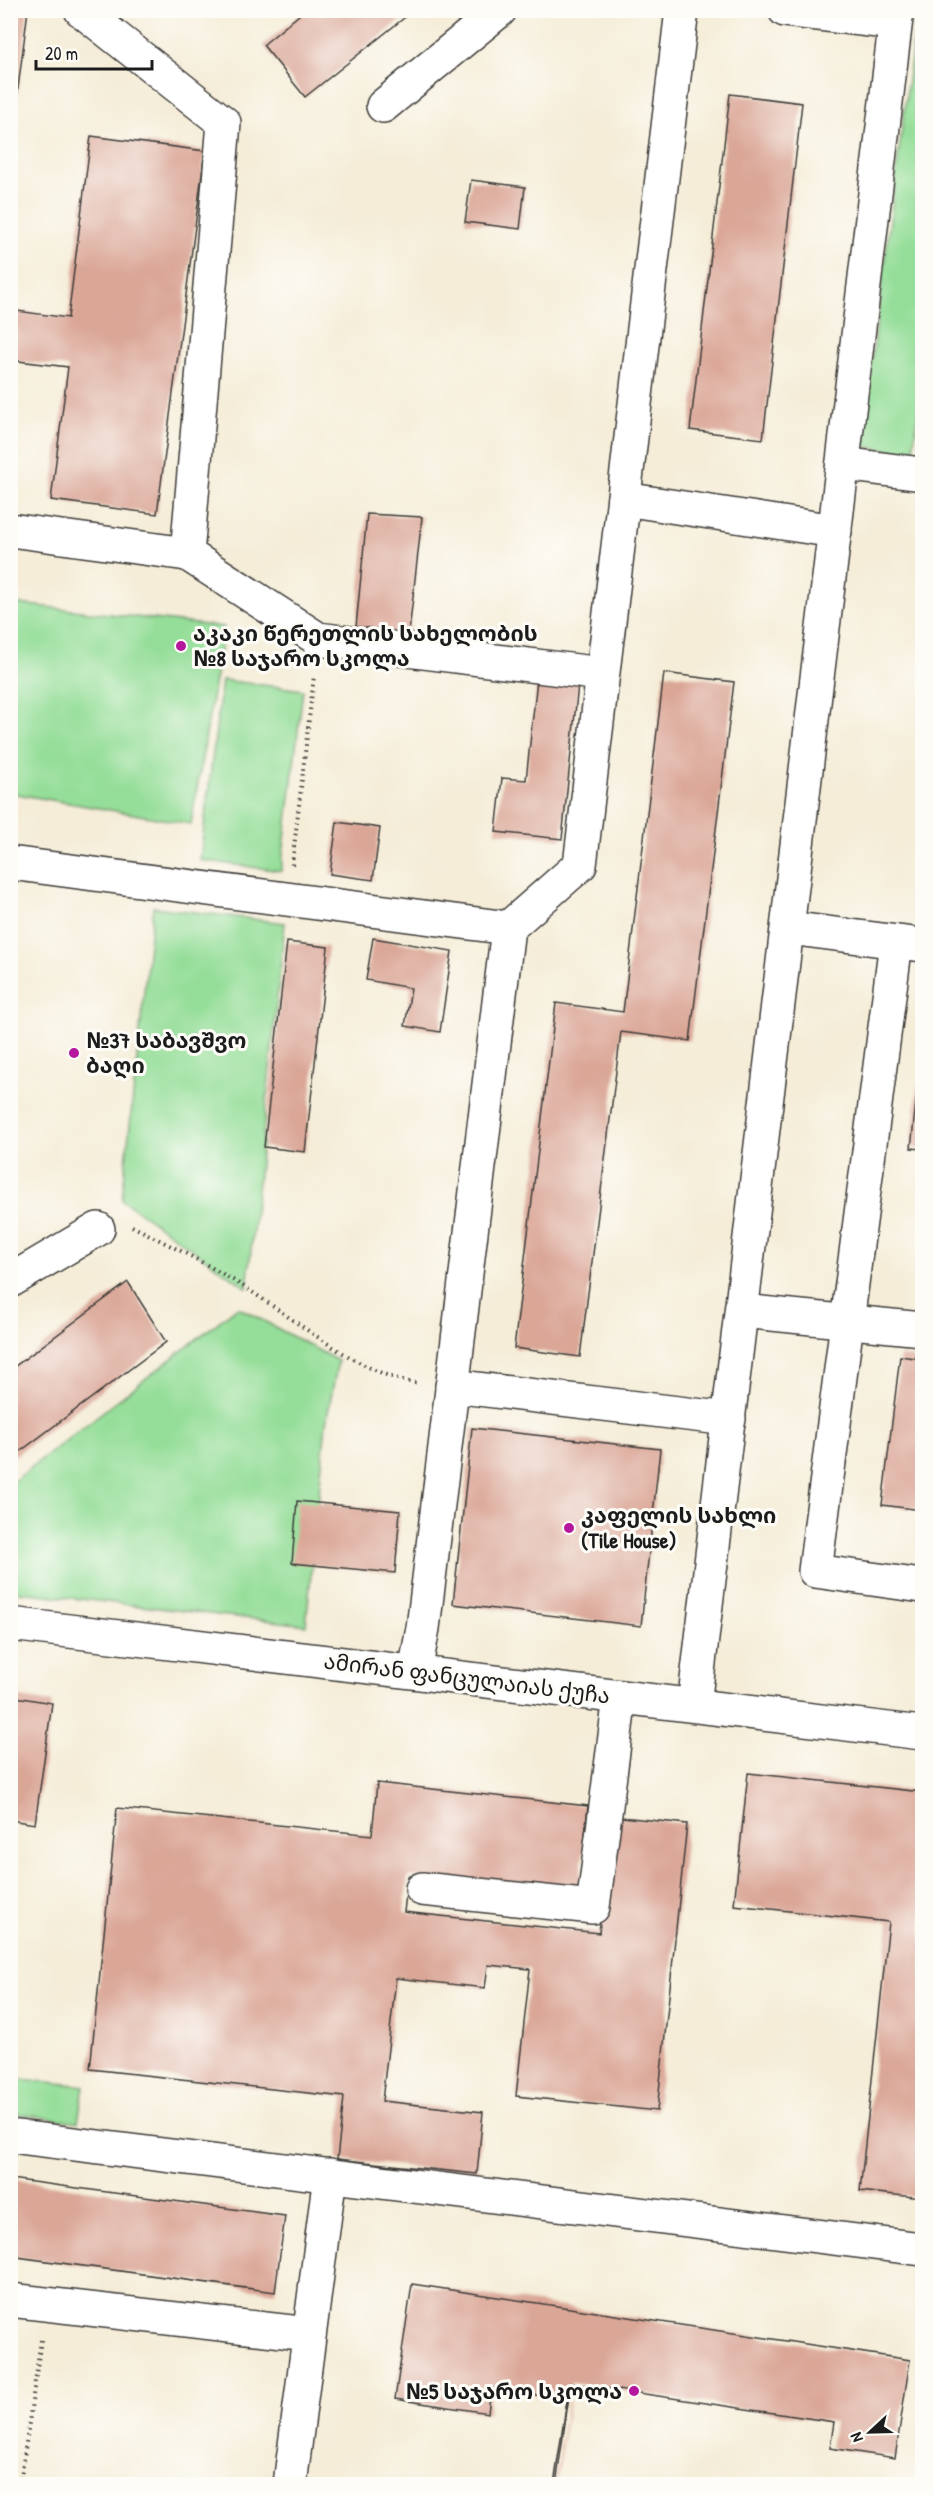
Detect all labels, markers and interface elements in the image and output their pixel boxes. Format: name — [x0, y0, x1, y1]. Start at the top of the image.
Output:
scale bar — [36, 33, 152, 71]
text: 20 m — [45, 41, 78, 66]
place label: აკაკი წერეთლის სახელობის №8 საჯარო სკოლა — [193, 618, 538, 673]
marker: აკაკი წერეთლის სახელობის №8 საჯარო სკოლა — [174, 639, 188, 653]
place label: №37 საბავშვო ბაღი — [86, 1025, 246, 1080]
marker: №37 საბავშვო ბაღი — [67, 1046, 81, 1060]
place label: კაფელის სახლი (Tile House) — [581, 1500, 776, 1555]
marker: კაფელის სახლი (Tile House) — [562, 1521, 576, 1535]
street label: ამირან ფანცულაიას ქუჩა — [322, 1646, 612, 1710]
place label: №5 საჯარო სკოლა — [406, 2376, 622, 2406]
marker: №5 საჯარო სკოლა — [627, 2384, 641, 2398]
north arrow — [840, 2402, 900, 2462]
text: N — [844, 2429, 868, 2446]

